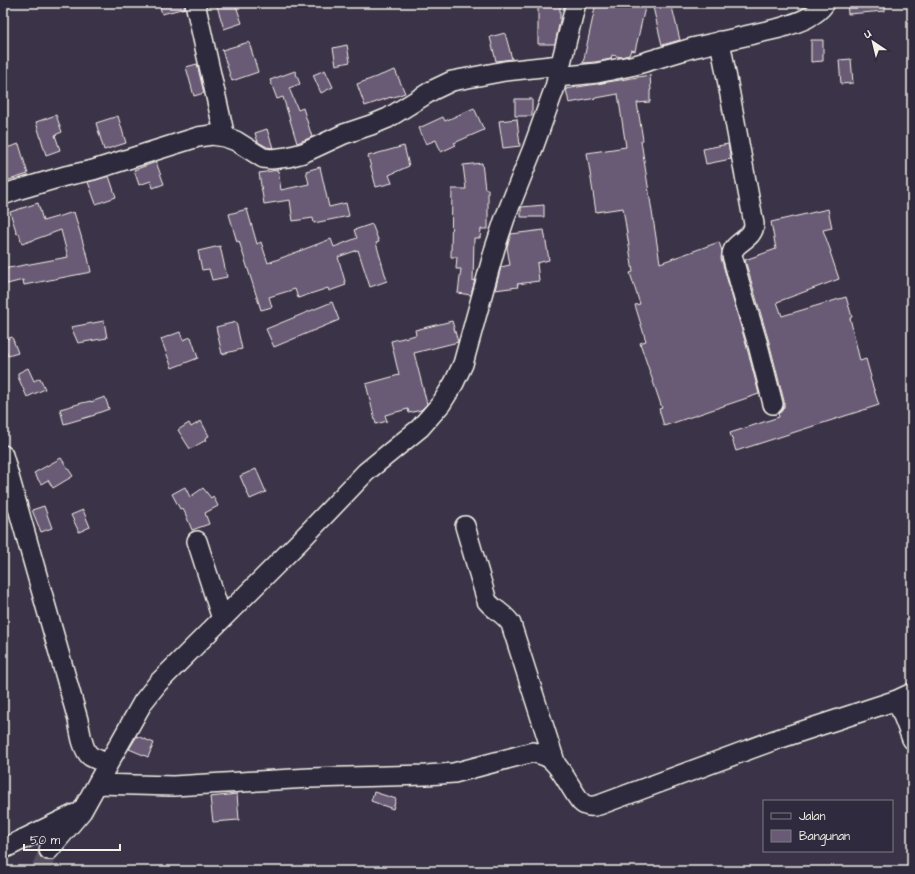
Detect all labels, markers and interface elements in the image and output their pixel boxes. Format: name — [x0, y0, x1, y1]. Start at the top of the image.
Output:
north arrow — [853, 22, 893, 62]
text: U — [860, 26, 874, 43]
legend — [763, 800, 893, 852]
text: Jalan — [799, 808, 825, 825]
scale bar — [24, 826, 120, 852]
text: Bangunan — [799, 828, 850, 846]
text: 50 m — [30, 832, 61, 849]

